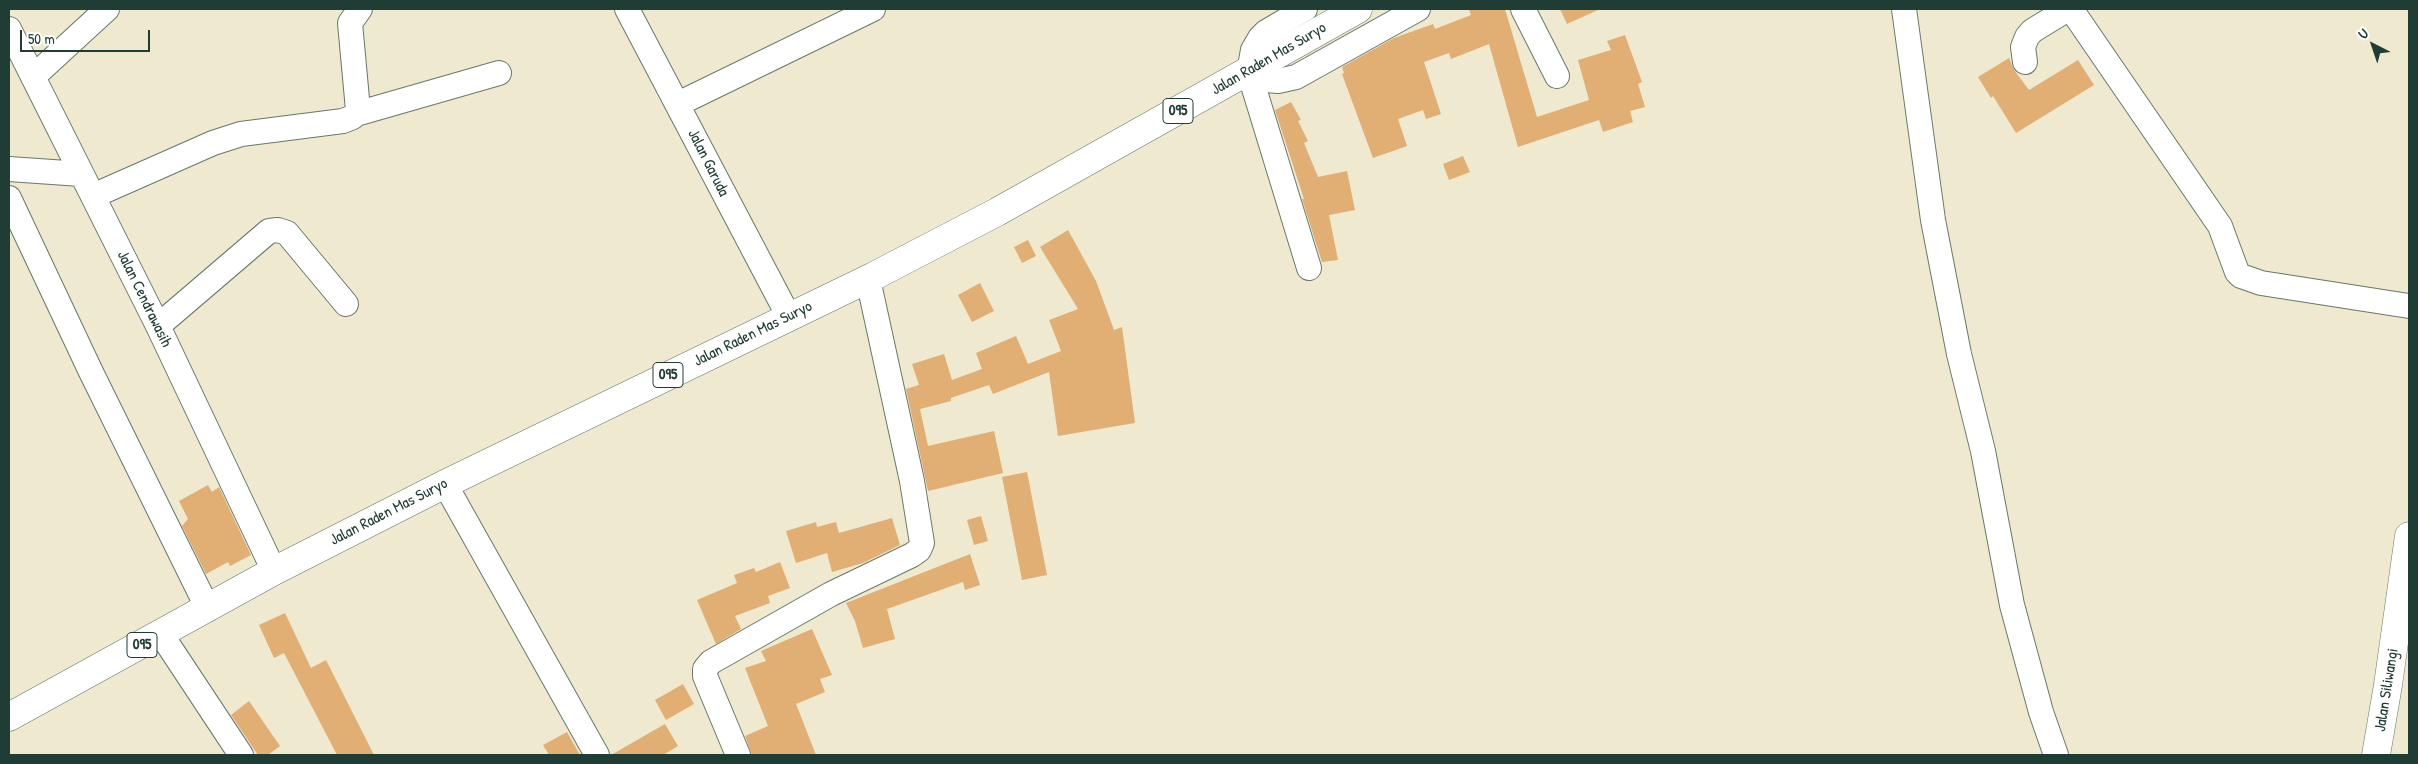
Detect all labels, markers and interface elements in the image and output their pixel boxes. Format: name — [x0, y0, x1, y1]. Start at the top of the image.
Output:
street label: Jalan Raden Mas Suryo — [1208, 18, 1330, 100]
scale bar — [22, 20, 152, 52]
north arrow — [2348, 20, 2398, 70]
text: U — [2354, 24, 2372, 43]
text: 50 m — [28, 28, 55, 49]
road number: 095 — [1163, 98, 1193, 124]
street label: Jalan Garuda — [683, 126, 733, 200]
street label: Jalan Cendrawasih — [112, 248, 176, 350]
street label: Jalan Raden Mas Suryo — [691, 297, 815, 371]
road number: 095 — [653, 362, 683, 388]
street label: Jalan Raden Mas Suryo — [327, 474, 451, 550]
road number: 095 — [127, 632, 157, 658]
street label: Jalan Siliwangi — [2371, 647, 2403, 733]

